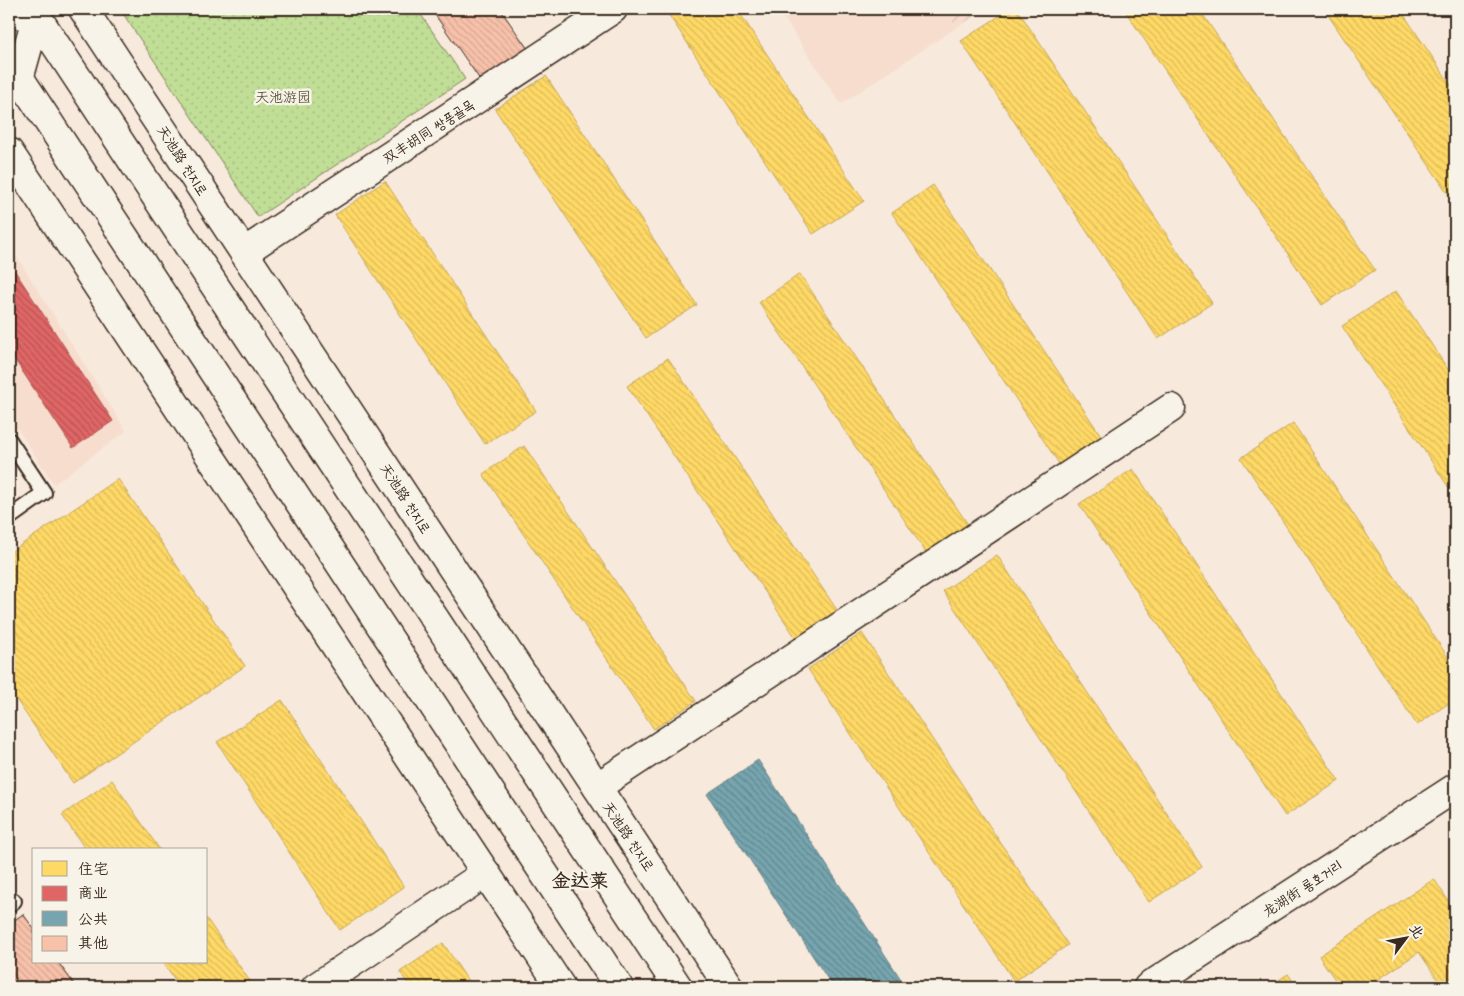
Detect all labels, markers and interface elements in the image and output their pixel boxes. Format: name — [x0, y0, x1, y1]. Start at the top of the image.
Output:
park label: 天池游园 — [255, 87, 311, 106]
street label: 双丰胡同 쌍풍골목 — [379, 94, 477, 168]
street label: 天池路 천지로 — [153, 121, 213, 199]
street label: 天池路 천지로 — [376, 459, 436, 537]
street label: 天池路 천지로 — [599, 797, 659, 875]
legend — [32, 848, 208, 964]
street label: 龙湖街 룡호거리 — [1258, 855, 1346, 921]
text: 住宅 — [78, 858, 108, 878]
district label: 金达莱 — [551, 867, 609, 892]
text: 商业 — [78, 882, 108, 902]
text: 公共 — [78, 908, 108, 928]
north arrow — [1382, 914, 1432, 964]
text: 北 — [1406, 920, 1429, 942]
text: 其他 — [78, 932, 108, 952]

